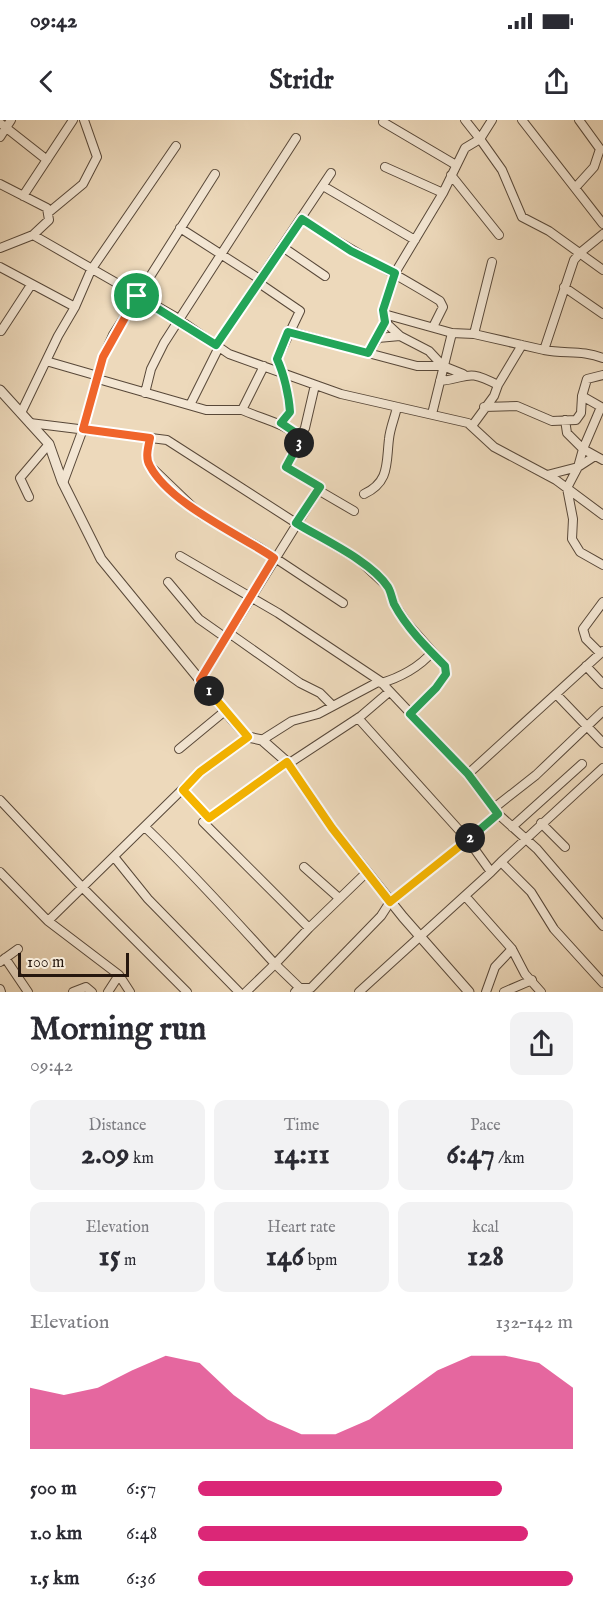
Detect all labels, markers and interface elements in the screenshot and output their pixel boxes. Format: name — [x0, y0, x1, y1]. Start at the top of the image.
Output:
text: 09:42 — [30, 7, 77, 35]
text: Stridr — [269, 64, 334, 98]
icon: back — [30, 65, 63, 98]
icon: share — [540, 65, 573, 98]
pin — [111, 270, 162, 321]
icon: arrive — [120, 279, 153, 312]
pin: 3 — [284, 428, 314, 458]
text: 3 — [296, 433, 302, 453]
pin: 1 — [194, 676, 224, 706]
text: 1 — [206, 681, 212, 701]
pin: 2 — [455, 823, 485, 853]
text: 2 — [466, 828, 474, 848]
scale bar — [18, 950, 129, 977]
text: 100 m — [27, 953, 64, 973]
text: Morning run — [30, 1009, 206, 1051]
button: share — [510, 1012, 573, 1075]
text: 09:42 — [30, 1053, 73, 1078]
text: Distance — [89, 1116, 146, 1136]
text: Time — [284, 1116, 319, 1136]
text: Pace — [470, 1116, 501, 1136]
text: 2.09 — [81, 1136, 129, 1174]
text: 14:11 — [273, 1136, 330, 1174]
text: 6:47 — [446, 1136, 495, 1174]
text: km — [129, 1149, 154, 1169]
text: /km — [495, 1149, 525, 1169]
text: Elevation — [86, 1218, 149, 1238]
text: Heart rate — [267, 1218, 336, 1238]
text: kcal — [472, 1218, 499, 1238]
text: 15 — [99, 1238, 121, 1276]
text: 146 — [266, 1238, 304, 1276]
text: 128 — [467, 1238, 504, 1276]
text: m — [121, 1251, 136, 1271]
text: bpm — [304, 1251, 337, 1271]
text: Elevation — [30, 1310, 109, 1335]
text: 132–142 m — [496, 1310, 573, 1335]
text: 500 m — [30, 1476, 77, 1501]
text: 6:57 — [126, 1476, 156, 1501]
text: 1.0 km — [30, 1521, 82, 1546]
text: 6:48 — [126, 1521, 157, 1546]
text: 1.5 km — [30, 1566, 80, 1591]
text: 6:36 — [126, 1566, 156, 1591]

